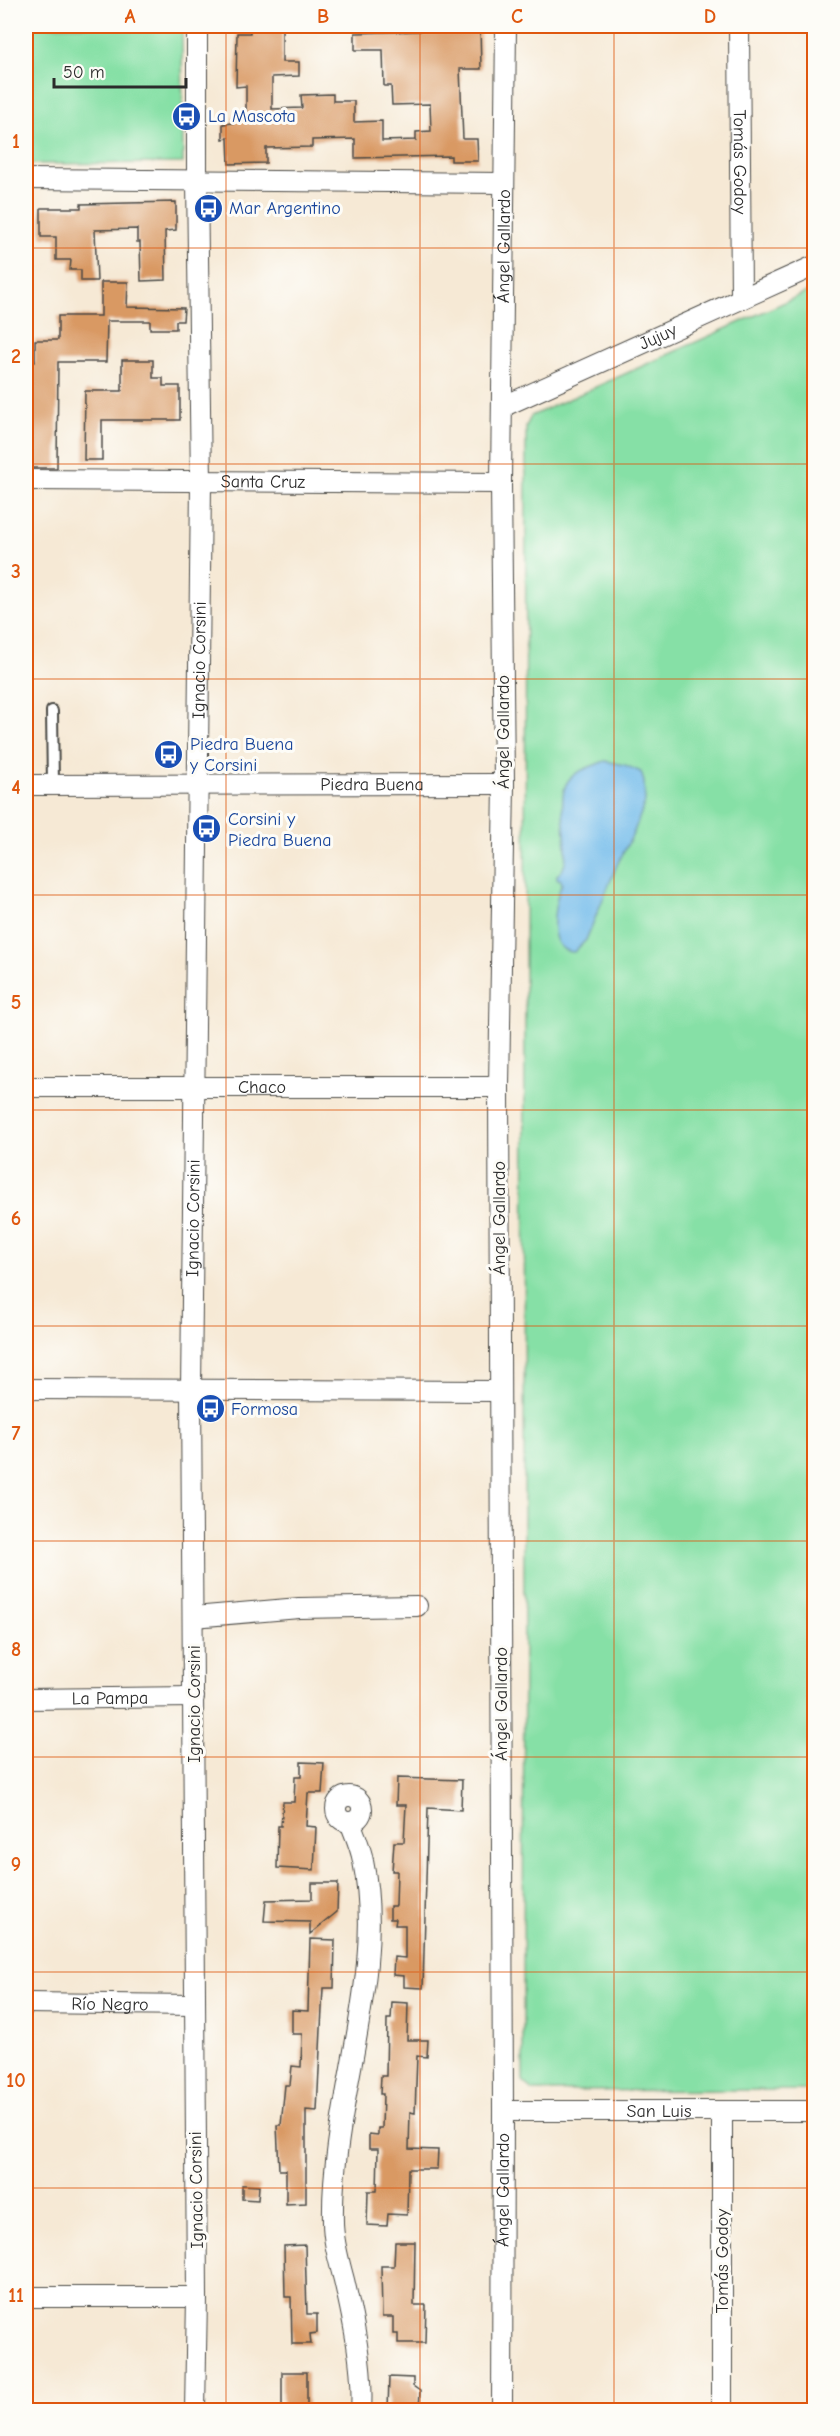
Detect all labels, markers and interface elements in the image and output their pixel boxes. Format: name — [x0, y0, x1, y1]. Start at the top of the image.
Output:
text: A — [124, 5, 136, 28]
text: B — [317, 5, 329, 28]
text: C — [511, 5, 523, 28]
text: D — [704, 5, 716, 28]
scale bar — [54, 51, 186, 89]
text: 50 m — [63, 62, 105, 83]
bus stop icon: La Mascota — [171, 100, 203, 132]
place label: La Mascota — [208, 106, 296, 127]
street label: Tomás Godoy — [729, 110, 750, 215]
text: 1 — [12, 130, 20, 153]
street label: Ángel Gallardo — [492, 189, 515, 303]
bus stop icon: Mar Argentino — [192, 192, 224, 224]
place label: Mar Argentino — [229, 198, 341, 219]
street label: Jujuy — [636, 319, 681, 355]
text: 2 — [11, 345, 21, 368]
street label: Santa Cruz — [221, 471, 305, 493]
text: 3 — [11, 560, 21, 583]
street label: Ignacio Corsini — [188, 601, 211, 719]
street label: Ángel Gallardo — [492, 675, 514, 789]
place label: Piedra Buena y Corsini — [189, 734, 293, 776]
bus stop icon: Piedra Buena y Corsini — [153, 738, 185, 770]
street label: Piedra Buena — [320, 774, 424, 795]
text: 4 — [11, 776, 21, 799]
place label: Corsini y Piedra Buena — [228, 809, 331, 851]
bus stop icon: Corsini y Piedra Buena — [191, 813, 223, 845]
text: 5 — [11, 991, 21, 1014]
street label: Chaco — [238, 1077, 286, 1098]
street label: Ignacio Corsini — [182, 1159, 205, 1277]
street label: Ángel Gallardo — [488, 1161, 510, 1275]
text: 6 — [11, 1207, 21, 1230]
bus stop icon: Formosa — [194, 1393, 226, 1425]
place label: Formosa — [231, 1399, 298, 1420]
text: 7 — [12, 1422, 21, 1445]
text: 8 — [11, 1638, 21, 1661]
street label: Ignacio Corsini — [184, 1645, 205, 1763]
street label: Ángel Gallardo — [490, 1647, 512, 1761]
street label: La Pampa — [72, 1688, 148, 1709]
text: 9 — [11, 1853, 21, 1876]
street label: Río Negro — [71, 1994, 149, 2015]
text: 10 — [6, 2069, 26, 2092]
street label: San Luis — [627, 2101, 691, 2122]
street label: Ignacio Corsini — [185, 2131, 208, 2249]
street label: Ángel Gallardo — [492, 2133, 514, 2247]
street label: Tomás Godoy — [712, 2208, 733, 2313]
text: 11 — [8, 2284, 24, 2307]

